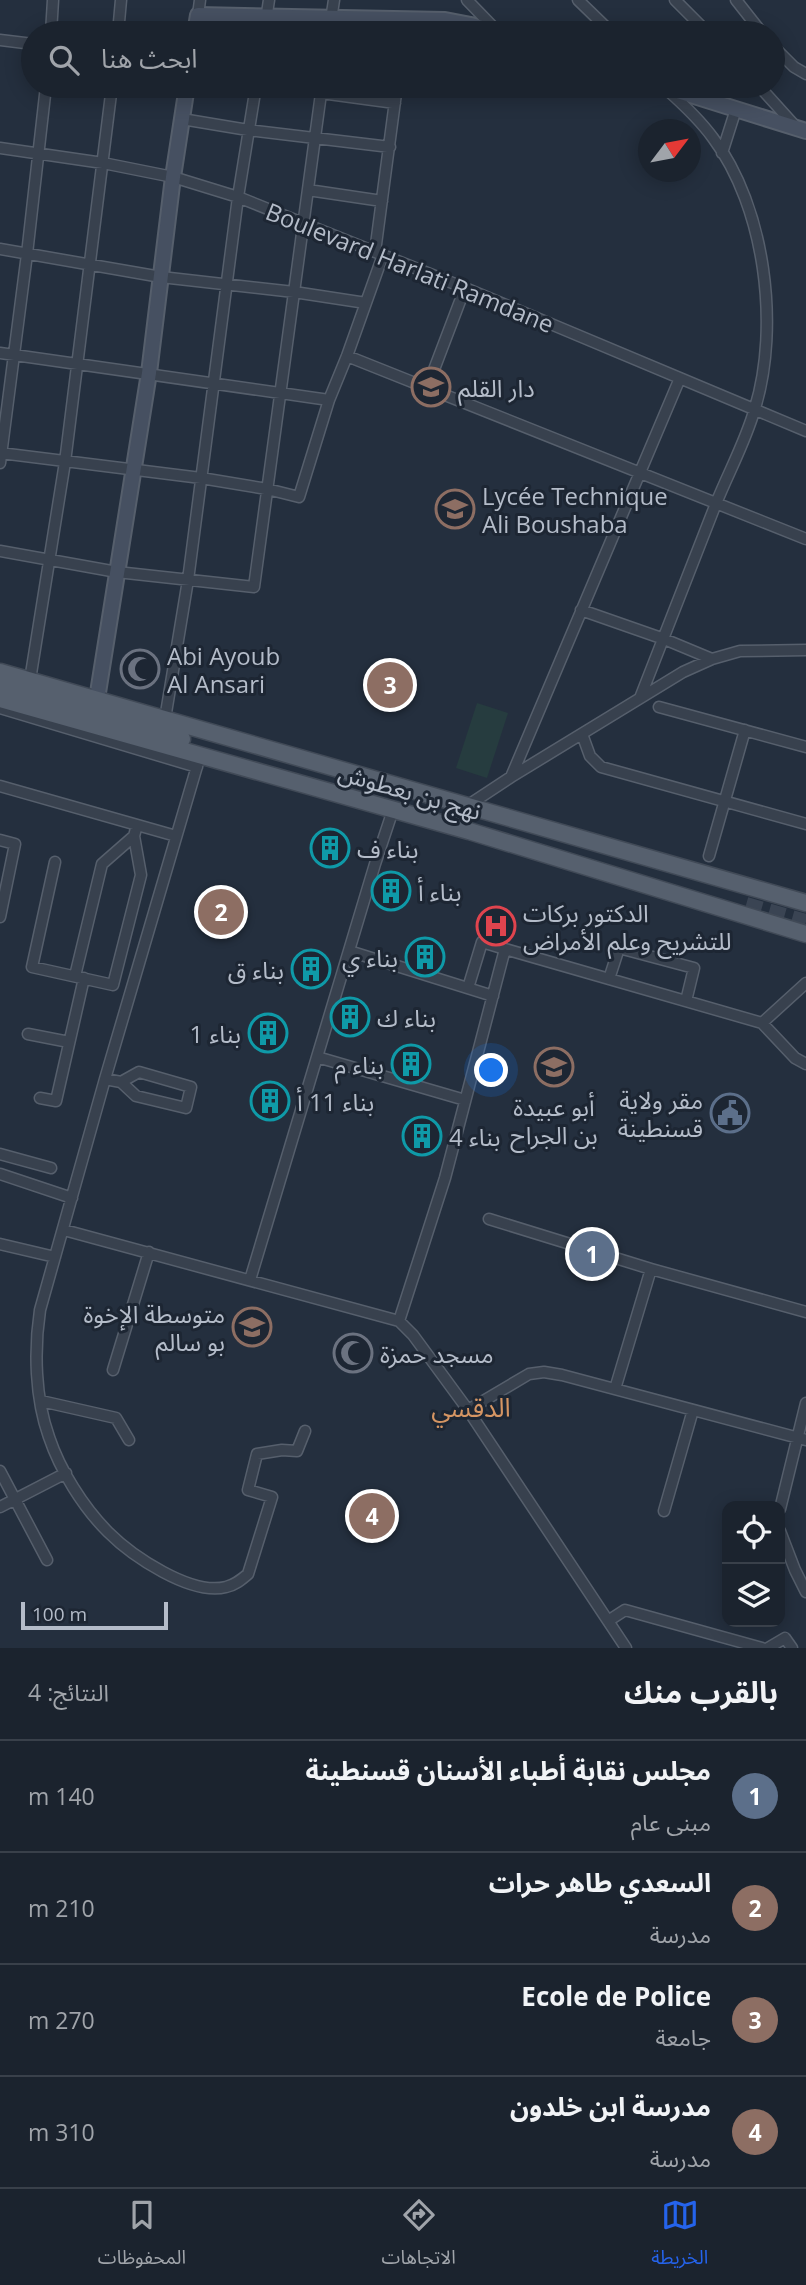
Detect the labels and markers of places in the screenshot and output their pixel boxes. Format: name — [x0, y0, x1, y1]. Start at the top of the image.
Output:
school or university icon: دار القلم — [410, 366, 452, 408]
place label: دار القلم — [458, 371, 535, 406]
place label: Lycée Technique Ali Boushaba — [482, 479, 668, 540]
school or university icon: Lycée Technique Ali Boushaba — [434, 488, 476, 530]
place label: Abi Ayoub Al Ansari — [167, 639, 280, 700]
mosque icon: Abi Ayoub Al Ansari — [119, 648, 161, 690]
pin: 3 — [367, 659, 413, 711]
building icon: بناء ف — [309, 827, 351, 869]
place label: بناء ف — [357, 832, 418, 865]
building icon: بناء أ — [370, 870, 412, 912]
place label: بناء أ — [418, 875, 461, 908]
pin: 2 — [198, 886, 244, 938]
place label: الدكتور بركات للتشريح وعلم الأمراض — [523, 896, 732, 959]
hospital icon: الدكتور بركات للتشريح وعلم الأمراض — [475, 905, 517, 947]
building icon: بناء ي — [404, 936, 446, 978]
place label: بناء ي — [342, 941, 398, 977]
building icon: بناء ق — [290, 948, 332, 990]
place label: بناء ق — [228, 953, 284, 986]
building icon: بناء ك — [329, 996, 371, 1038]
place label: بناء ك — [377, 1001, 436, 1034]
building icon: بناء 1 — [247, 1012, 289, 1054]
place label: بناء 1 — [189, 1017, 241, 1050]
building icon: بناء م — [390, 1043, 432, 1085]
school or university icon: أبو عبيدة بن الجراح — [533, 1046, 575, 1088]
place label: بناء م — [335, 1048, 384, 1084]
building icon: بناء 11 أ — [249, 1080, 291, 1122]
place label: مقر ولاية قسنطينة — [618, 1083, 703, 1144]
place label: بناء 11 أ — [297, 1085, 374, 1118]
place label: أبو عبيدة بن الجراح — [510, 1090, 598, 1153]
public building icon: مقر ولاية قسنطينة — [709, 1092, 751, 1134]
building icon: بناء 4 — [401, 1115, 443, 1157]
place label: بناء 4 — [449, 1120, 501, 1153]
pin: 1 — [569, 1228, 615, 1280]
place label: متوسطة الإخوة بو سالم — [84, 1297, 225, 1360]
school or university icon: متوسطة الإخوة بو سالم — [231, 1306, 273, 1348]
mosque icon: مسجد حمزة — [332, 1332, 374, 1374]
place label: مسجد حمزة — [380, 1337, 494, 1370]
pin: 4 — [349, 1490, 395, 1542]

